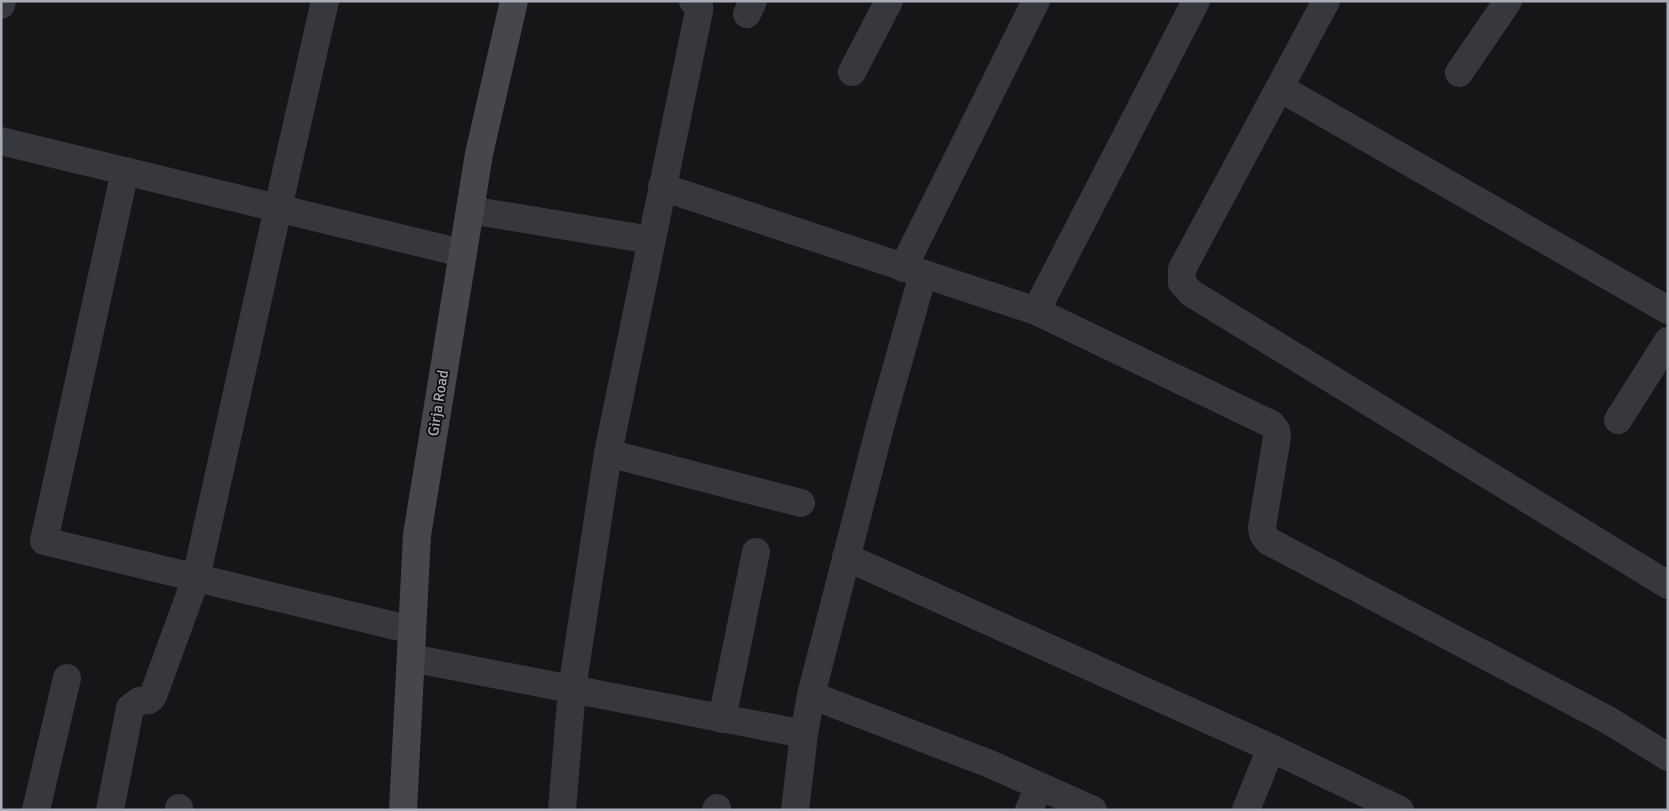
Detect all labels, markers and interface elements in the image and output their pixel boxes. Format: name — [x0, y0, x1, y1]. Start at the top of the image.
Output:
street label: Girja Road — [424, 369, 452, 437]

